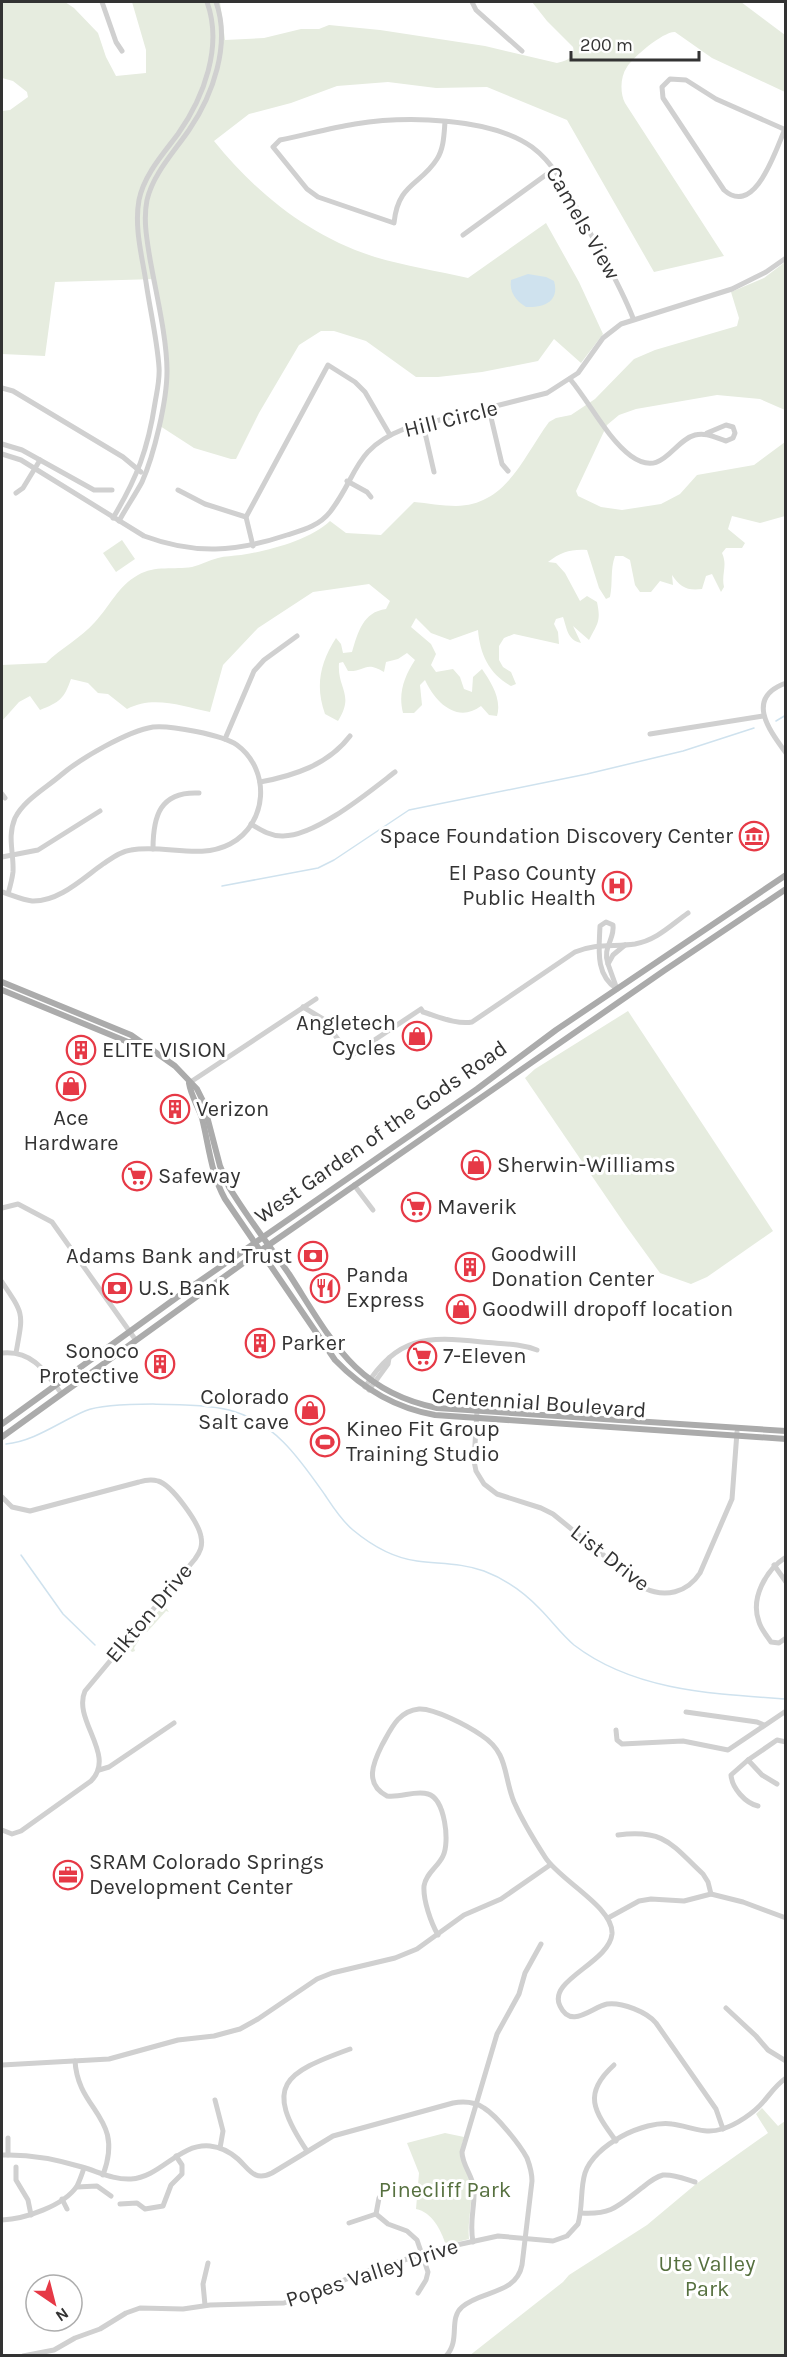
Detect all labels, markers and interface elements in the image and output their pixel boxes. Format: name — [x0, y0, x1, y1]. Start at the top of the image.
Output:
scale bar — [571, 24, 698, 62]
text: 200 m — [580, 34, 633, 56]
street label: Camels View — [540, 162, 626, 284]
street label: Hill Circle — [401, 395, 501, 443]
museum icon: Space Foundation Discovery Center — [738, 820, 770, 852]
place label: Space Foundation Discovery Center — [379, 823, 733, 849]
place label: El Paso County Public Health — [449, 860, 596, 911]
hospital icon: El Paso County Public Health — [601, 870, 633, 902]
place label: Angletech Cycles — [296, 1010, 396, 1061]
shop icon: Angletech Cycles — [401, 1020, 433, 1052]
building icon: ELITE VISION — [65, 1034, 97, 1066]
street label: West Garden of the Gods Road — [250, 1035, 512, 1229]
place label: ELITE VISION — [102, 1037, 227, 1063]
shop icon: Ace Hardware — [55, 1070, 87, 1102]
building icon: Verizon — [159, 1093, 191, 1125]
place label: Verizon — [196, 1096, 269, 1122]
place label: Ace Hardware — [23, 1105, 119, 1156]
shop icon: Sherwin-Williams — [460, 1149, 492, 1181]
place label: Sherwin-Williams — [497, 1152, 676, 1178]
supermarket icon: Safeway — [121, 1160, 153, 1192]
place label: Safeway — [158, 1163, 241, 1189]
supermarket icon: Maverik — [400, 1191, 432, 1223]
place label: Maverik — [437, 1194, 517, 1220]
bank icon: Adams Bank and Trust — [297, 1240, 329, 1272]
place label: Goodwill Donation Center — [491, 1241, 654, 1292]
place label: Adams Bank and Trust — [66, 1243, 292, 1269]
building icon: Goodwill Donation Center — [454, 1251, 486, 1283]
place label: Panda Express — [346, 1262, 425, 1313]
bank icon: U.S. Bank — [101, 1272, 133, 1304]
restaurant icon: Panda Express — [309, 1272, 341, 1304]
place label: U.S. Bank — [138, 1275, 230, 1301]
shop icon: Goodwill dropoff location — [445, 1293, 477, 1325]
place label: Goodwill dropoff location — [482, 1296, 733, 1322]
building icon: Parker — [244, 1327, 276, 1359]
place label: Parker — [281, 1330, 345, 1356]
place label: Sonoco Protective — [39, 1338, 139, 1389]
supermarket icon: 7-Eleven — [406, 1340, 438, 1372]
place label: 7-Eleven — [443, 1343, 526, 1369]
building icon: Sonoco Protective — [144, 1348, 176, 1380]
street label: Centennial Boulevard — [431, 1383, 647, 1423]
place label: Colorado Salt cave — [198, 1384, 289, 1435]
shop icon: Colorado Salt cave — [294, 1394, 326, 1426]
place label: Kineo Fit Group Training Studio — [346, 1416, 500, 1467]
sports icon: Kineo Fit Group Training Studio — [309, 1426, 341, 1458]
street label: List Drive — [565, 1519, 655, 1597]
street label: Elkton Drive — [100, 1558, 198, 1668]
place label: SRAM Colorado Springs Development Center — [89, 1849, 324, 1900]
office icon: SRAM Colorado Springs Development Center — [52, 1859, 84, 1891]
park label: Pinecliff Park — [379, 2177, 511, 2203]
street label: Popes Valley Drive — [283, 2233, 461, 2313]
park label: Ute Valley Park — [659, 2251, 755, 2302]
north arrow — [24, 2273, 84, 2333]
text: N — [52, 2304, 72, 2326]

